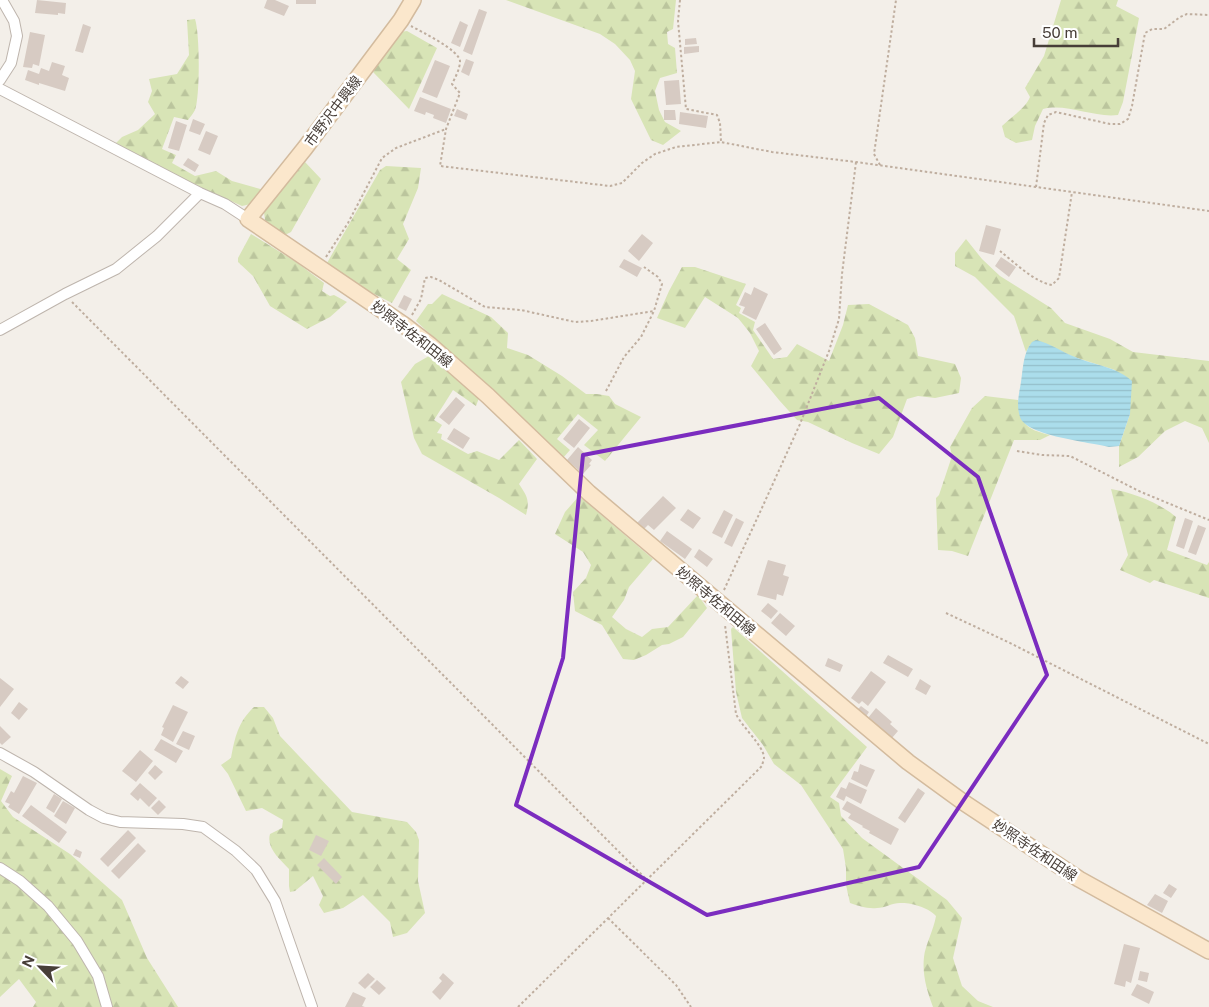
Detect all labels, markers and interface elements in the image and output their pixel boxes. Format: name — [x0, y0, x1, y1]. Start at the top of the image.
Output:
scale bar — [1034, 15, 1118, 47]
text: 50 m — [1042, 24, 1077, 41]
street label: 市野沢中興線 — [301, 73, 365, 149]
street label: 妙照寺佐和田線 — [368, 298, 456, 370]
street label: 妙照寺佐和田線 — [673, 563, 759, 639]
street label: 妙照寺佐和田線 — [990, 816, 1080, 884]
north arrow — [15, 942, 65, 992]
text: N — [19, 953, 38, 970]

